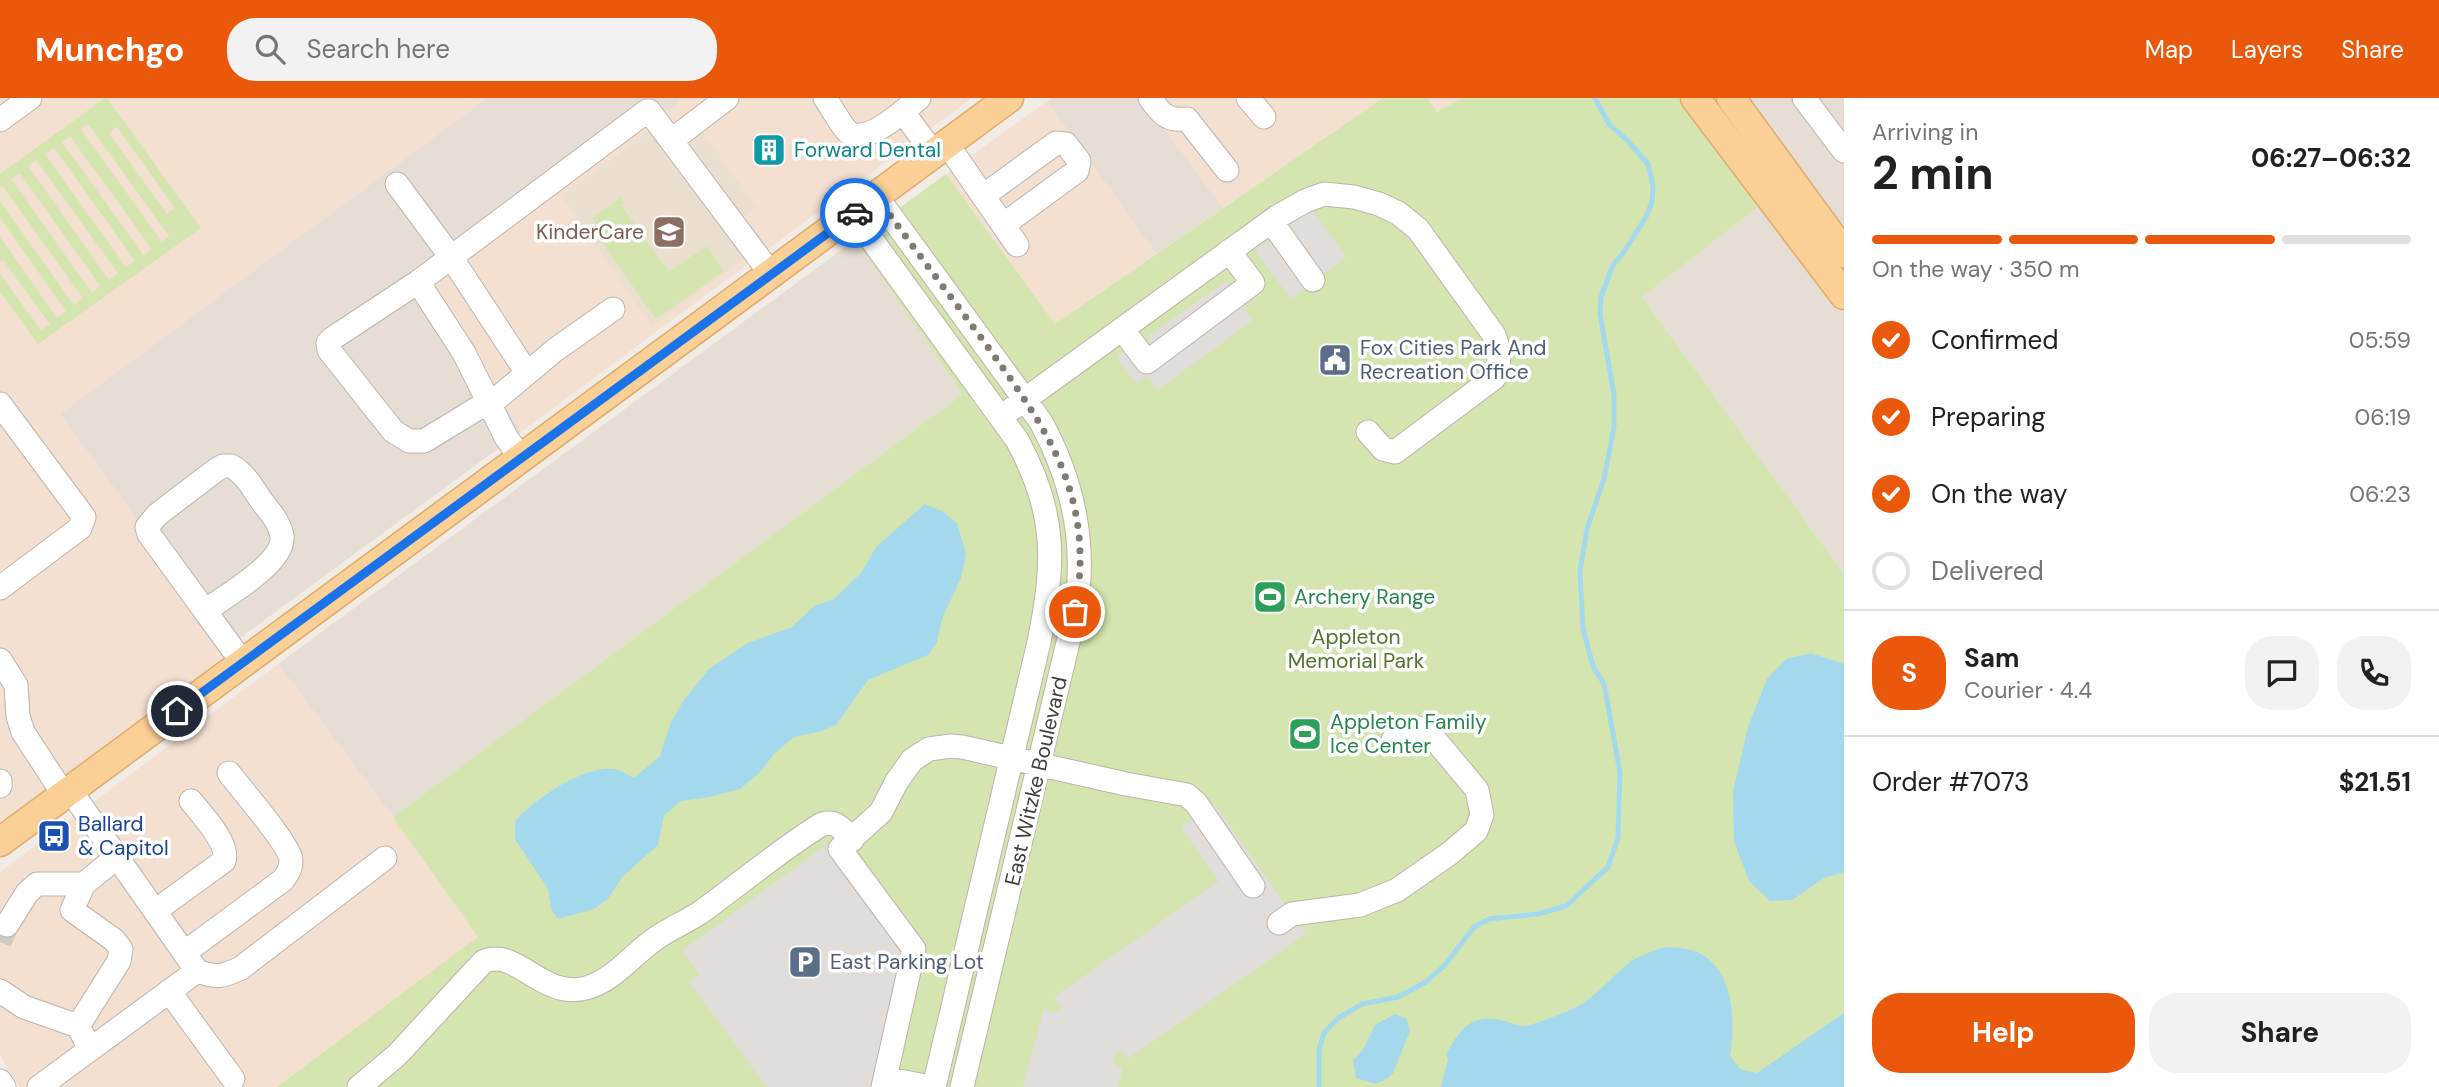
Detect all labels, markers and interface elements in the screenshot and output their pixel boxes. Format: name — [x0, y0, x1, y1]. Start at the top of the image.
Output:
search box — [227, 18, 717, 81]
text: Munchgo — [35, 28, 185, 71]
icon: search — [251, 30, 289, 68]
text: Search here — [307, 32, 450, 66]
text: Map — [2145, 34, 2193, 65]
text: Layers — [2231, 34, 2303, 65]
text: Share — [2341, 34, 2404, 65]
text: Arriving in — [1872, 117, 1978, 147]
building icon: Forward Dental — [750, 131, 788, 169]
place label: Forward Dental — [794, 136, 941, 164]
text: 06:27–06:32 — [2251, 141, 2411, 175]
text: 2 min — [1872, 143, 1994, 203]
courier — [820, 178, 890, 248]
icon: car — [836, 194, 874, 232]
school or university icon: KinderCare — [650, 213, 688, 251]
place label: KinderCare — [536, 218, 644, 246]
text: On the way · 350 m — [1872, 254, 2079, 284]
icon: check — [1872, 321, 1910, 359]
text: Confirmed — [1931, 323, 2058, 357]
text: 05:59 — [2349, 325, 2411, 355]
place label: Fox Cities Park And Recreation Office — [1360, 334, 1546, 386]
public building icon: Fox Cities Park And Recreation Office — [1316, 341, 1354, 379]
icon: check — [1872, 398, 1910, 436]
text: Preparing — [1931, 400, 2046, 434]
text: 06:19 — [2355, 402, 2411, 432]
icon: check — [1872, 475, 1910, 513]
text: On the way — [1931, 477, 2067, 511]
text: 06:23 — [2349, 479, 2411, 509]
text: Delivered — [1931, 554, 2044, 588]
sports icon: Archery Range — [1251, 578, 1289, 616]
pin — [1045, 582, 1105, 642]
place label: Archery Range — [1294, 583, 1435, 611]
icon: bag — [1056, 593, 1094, 631]
park label: Appleton Memorial Park — [1288, 623, 1425, 675]
button: chat — [2245, 636, 2319, 710]
button: phone — [2337, 636, 2411, 710]
text: Sam — [1964, 641, 2019, 675]
text: S — [1901, 656, 1917, 690]
street label: East Witzke Boulevard — [998, 674, 1074, 888]
text: Courier · 4.4 — [1964, 675, 2092, 705]
pin — [147, 681, 207, 741]
icon: home — [158, 692, 196, 730]
place label: Appleton Family Ice Center — [1330, 708, 1487, 760]
sports icon: Appleton Family Ice Center — [1286, 715, 1324, 753]
text: Order #7073 — [1872, 765, 2029, 799]
text: $21.51 — [2339, 765, 2411, 799]
place label: Ballard & Capitol — [78, 810, 169, 862]
bus stop icon: Ballard & Capitol — [35, 817, 73, 855]
parking icon: East Parking Lot — [786, 943, 824, 981]
place label: East Parking Lot — [830, 948, 984, 976]
button: Help — [1872, 993, 2135, 1073]
button: Share — [2149, 993, 2411, 1073]

